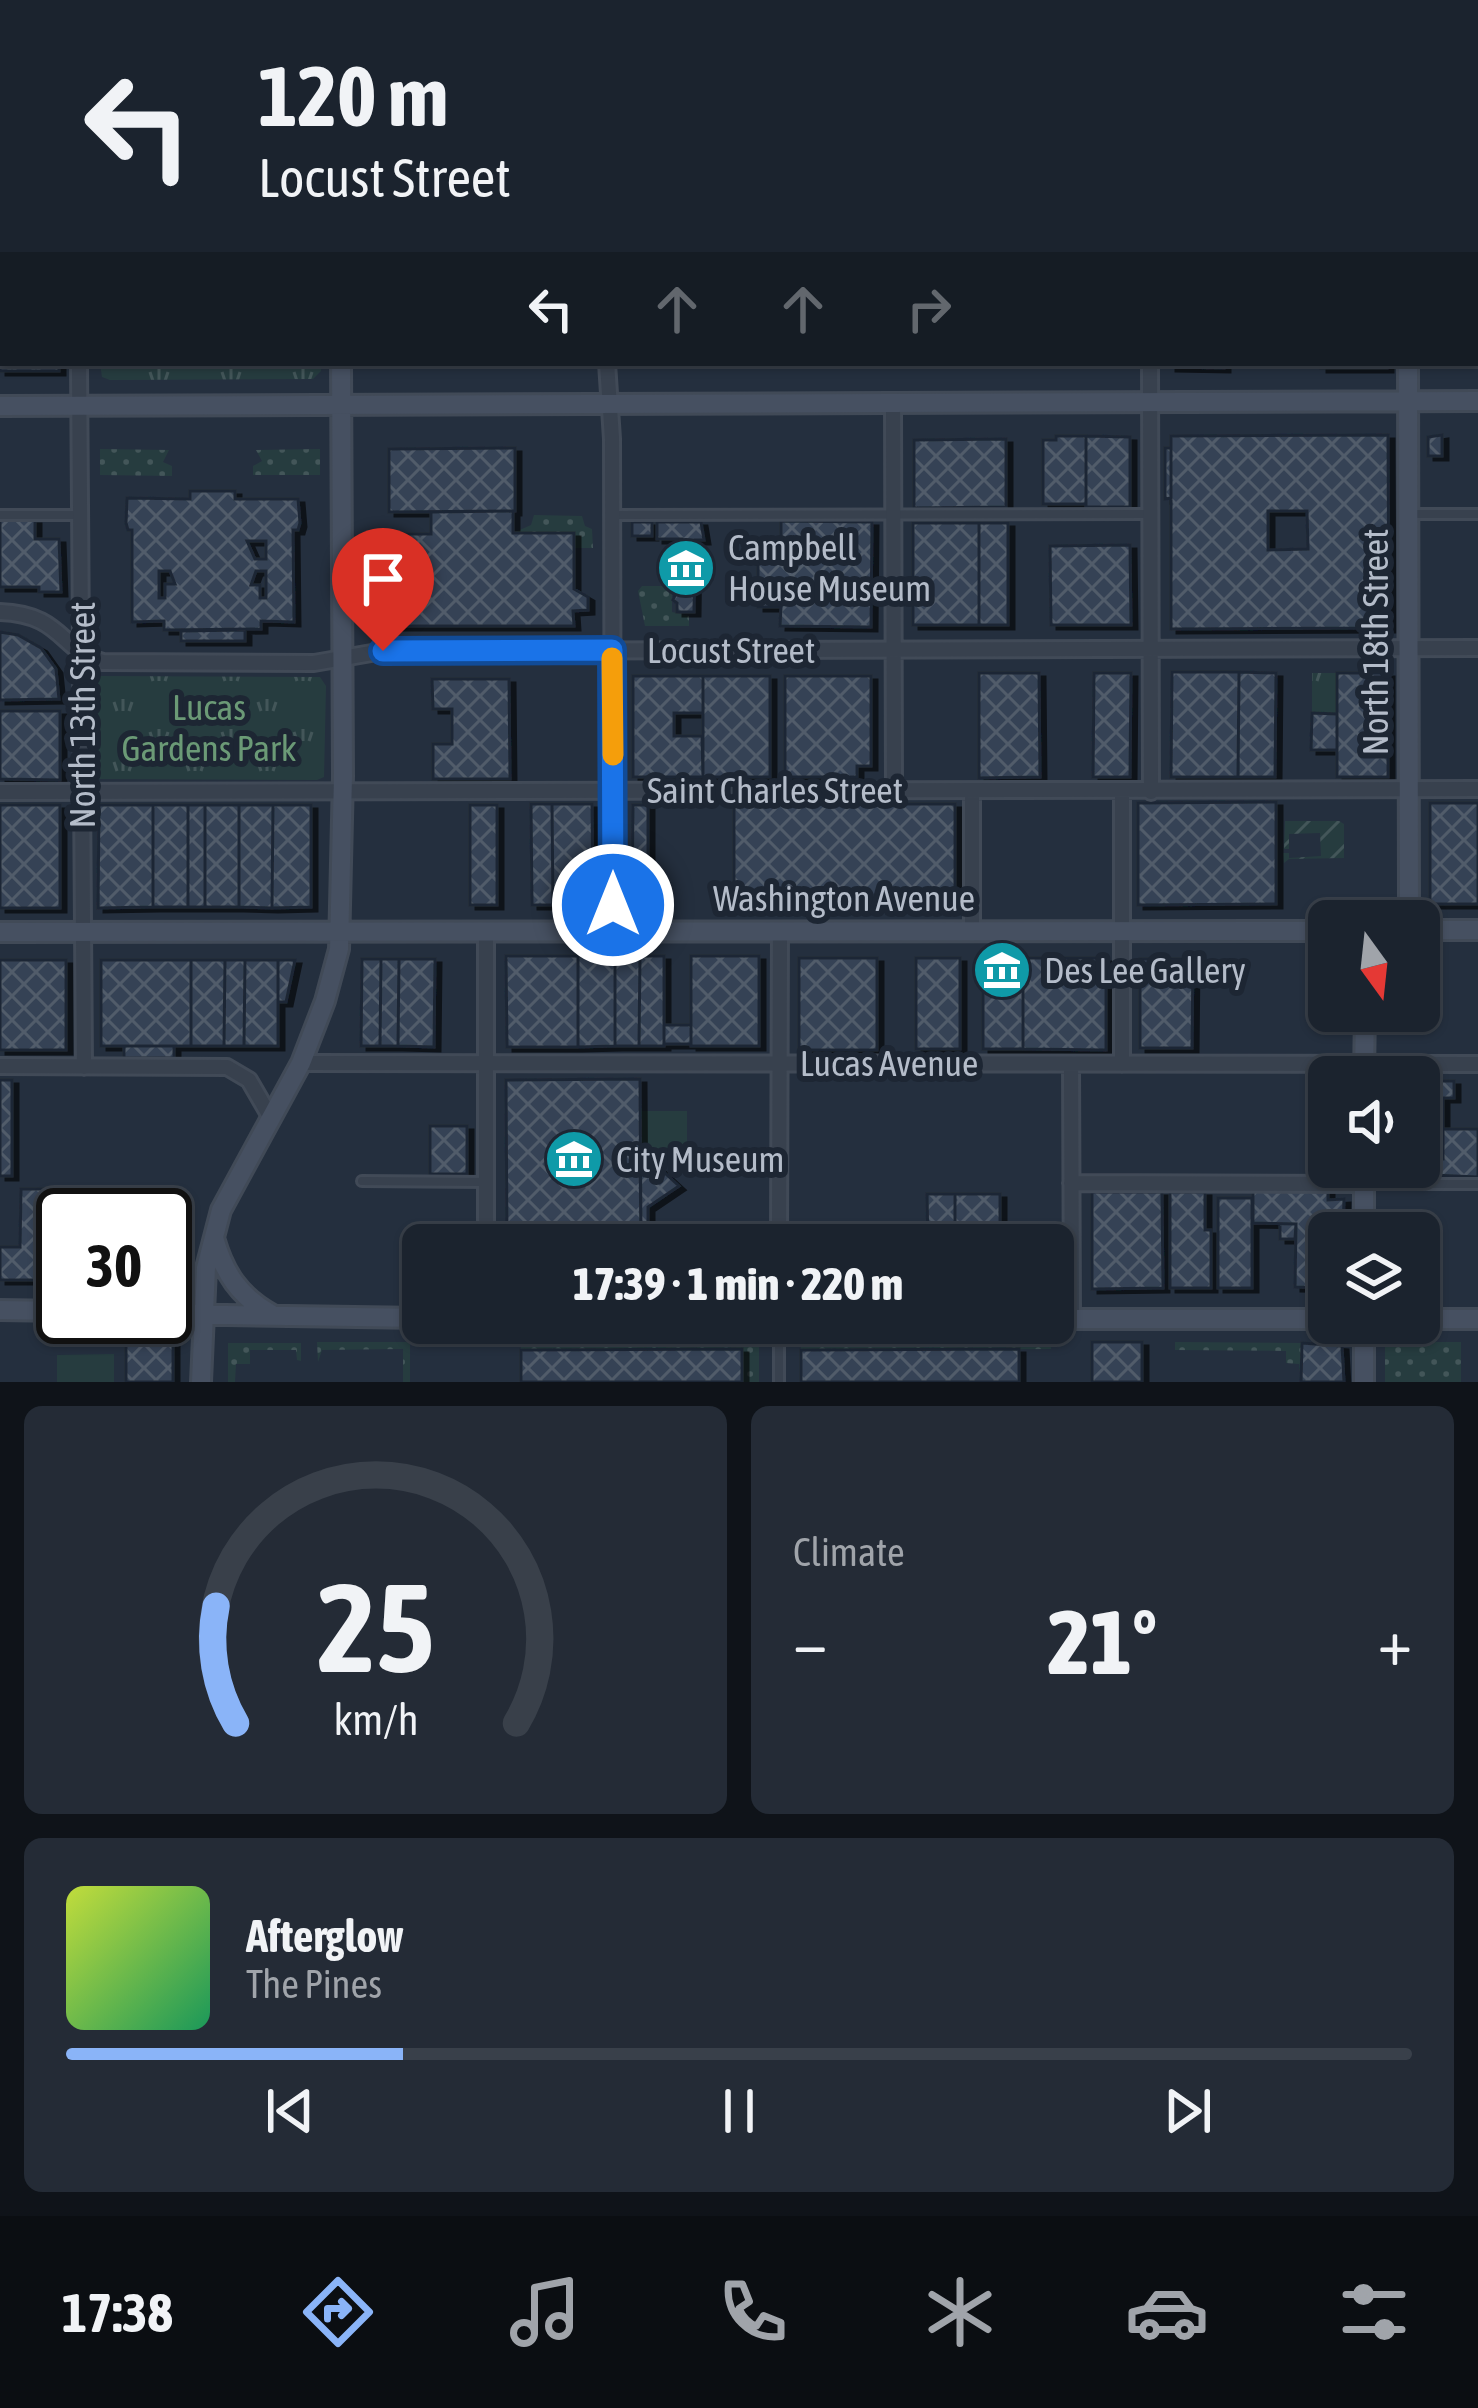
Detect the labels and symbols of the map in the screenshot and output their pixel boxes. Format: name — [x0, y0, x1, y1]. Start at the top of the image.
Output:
place label: Campbell House Museum — [728, 526, 931, 609]
pin — [332, 528, 434, 651]
street label: North 18th Street — [1354, 529, 1396, 755]
museum icon: Campbell House Museum — [655, 537, 717, 599]
street label: North 13th Street — [61, 602, 103, 828]
street label: Locust Street — [647, 629, 815, 671]
park label: Lucas Gardens Park — [121, 686, 297, 769]
street label: Saint Charles Street — [647, 769, 903, 811]
position arrow — [550, 842, 676, 968]
street label: Washington Avenue — [713, 877, 975, 919]
north arrow — [1308, 900, 1440, 1032]
museum icon: Des Lee Gallery — [971, 939, 1033, 1001]
place label: Des Lee Gallery — [1044, 949, 1246, 991]
street label: Lucas Avenue — [800, 1042, 978, 1084]
museum icon: City Museum — [543, 1128, 605, 1190]
place label: City Museum — [616, 1138, 784, 1180]
speed limit sign: 30 — [36, 1188, 192, 1344]

